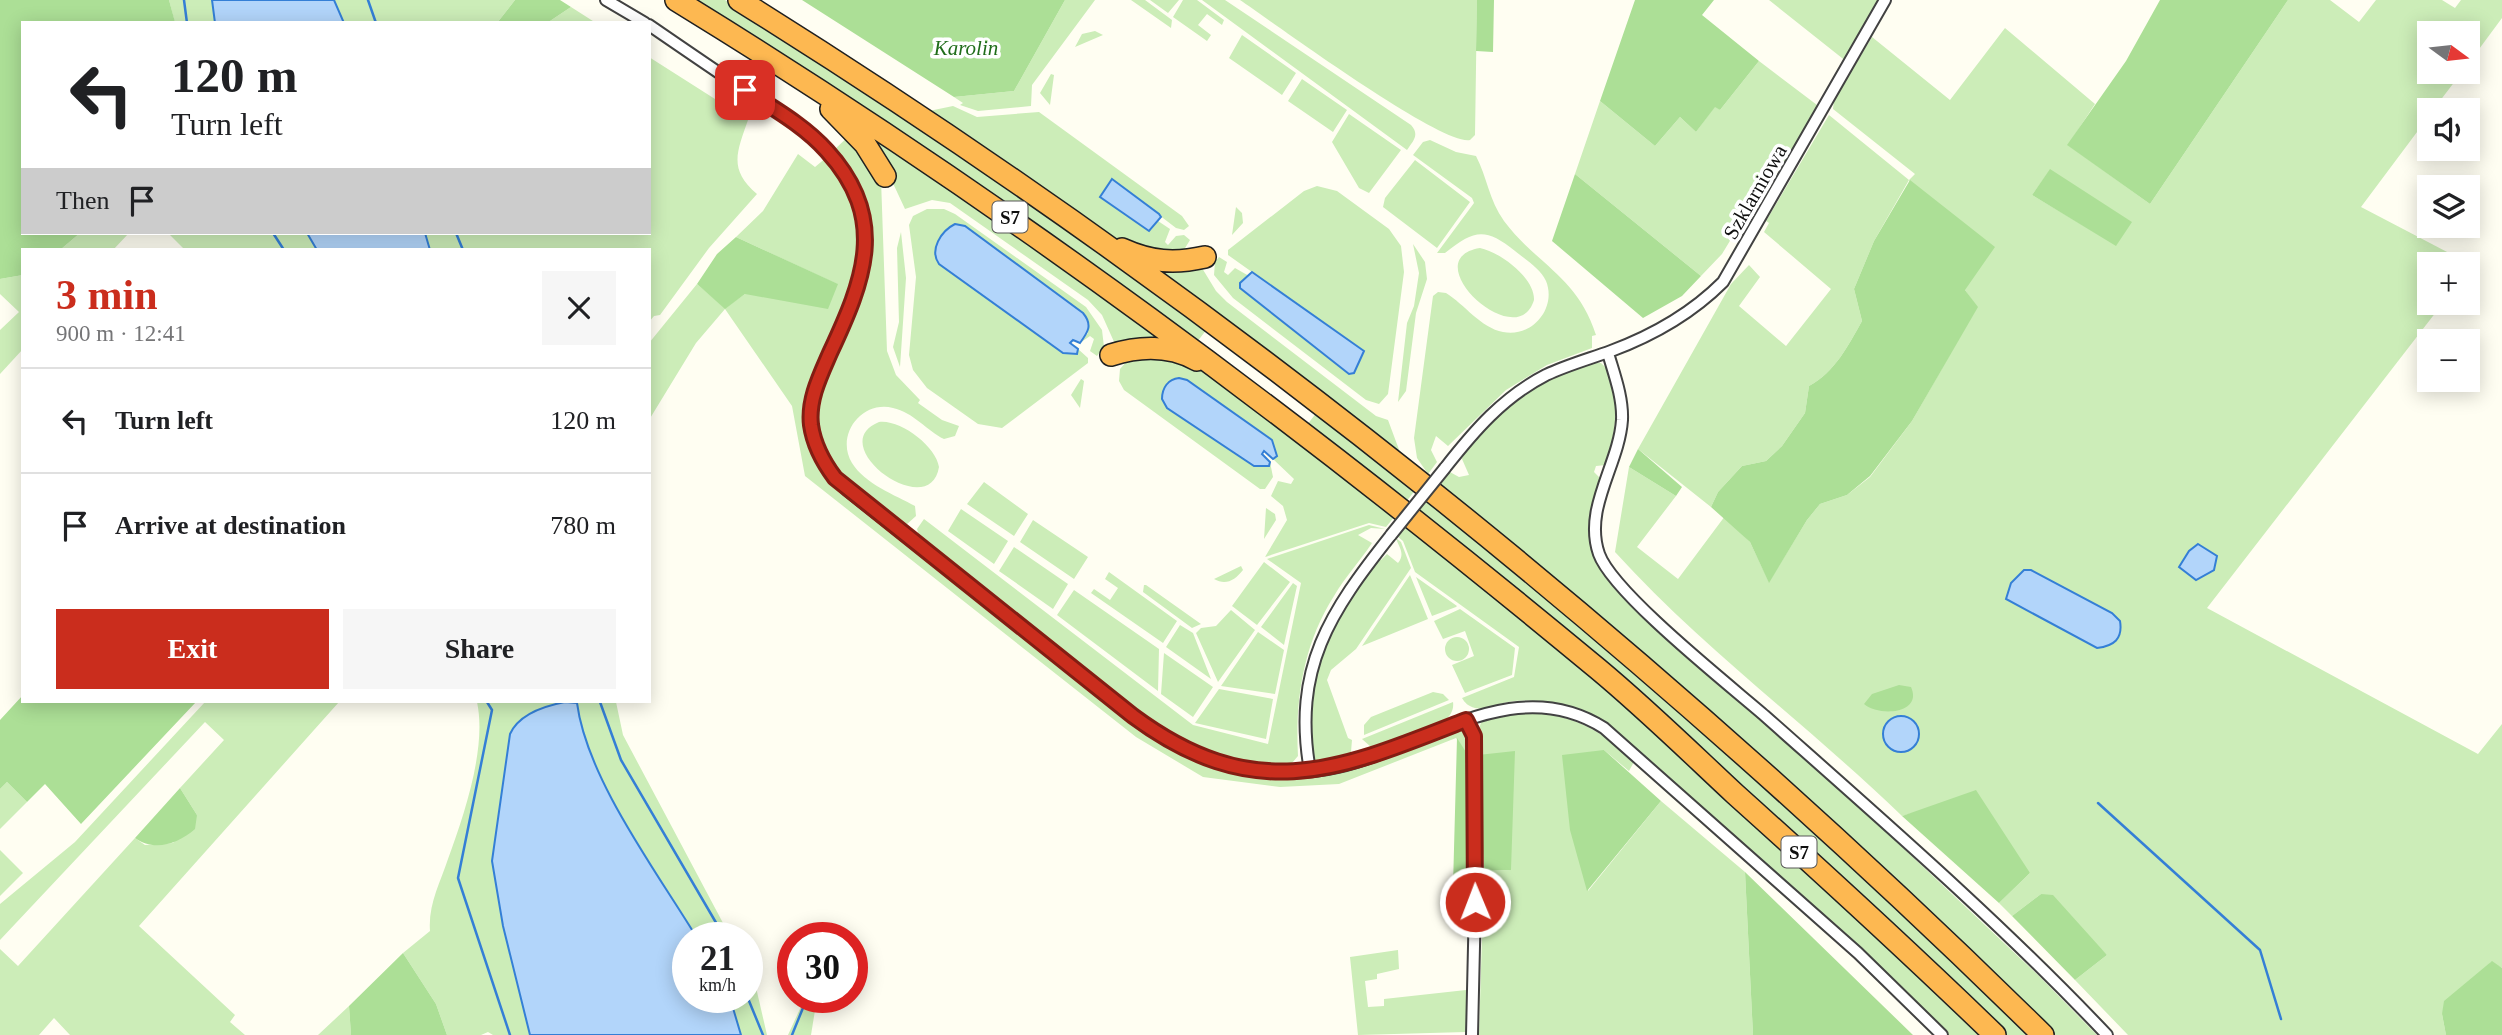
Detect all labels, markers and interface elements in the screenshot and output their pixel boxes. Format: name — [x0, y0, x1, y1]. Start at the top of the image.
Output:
north arrow — [2417, 21, 2480, 84]
map controls — [2417, 21, 2480, 392]
park label: Karolin — [933, 36, 998, 60]
text: 120 m — [171, 48, 298, 103]
icon: left — [56, 49, 147, 140]
pin — [715, 60, 775, 120]
icon: arrive — [726, 71, 764, 109]
button: sound — [2417, 98, 2480, 161]
text: Turn left — [171, 106, 283, 142]
street label: Szklarniowa — [1718, 140, 1792, 243]
button: layers — [2417, 175, 2480, 238]
icon: arrive — [123, 182, 161, 220]
text: Then — [56, 186, 109, 215]
road number: S7 — [992, 202, 1028, 232]
button: + — [2417, 252, 2480, 315]
button: close — [542, 271, 616, 345]
text: 3 min — [56, 272, 158, 318]
text: 900 m · 12:41 — [56, 321, 186, 346]
button: − — [2417, 329, 2480, 392]
icon: left — [56, 402, 94, 440]
text: Turn left — [115, 406, 213, 435]
text: 120 m — [550, 406, 616, 435]
icon: arrive — [56, 507, 94, 545]
text: Arrive at destination — [115, 511, 346, 540]
text: 780 m — [550, 511, 616, 540]
button: Exit — [56, 609, 329, 689]
button: Share — [343, 609, 616, 689]
road number: S7 — [1782, 836, 1816, 867]
position arrow — [1438, 865, 1512, 939]
speed limit sign: 30 — [777, 922, 868, 1013]
text: 21 — [700, 939, 735, 978]
text: km/h — [699, 975, 736, 995]

